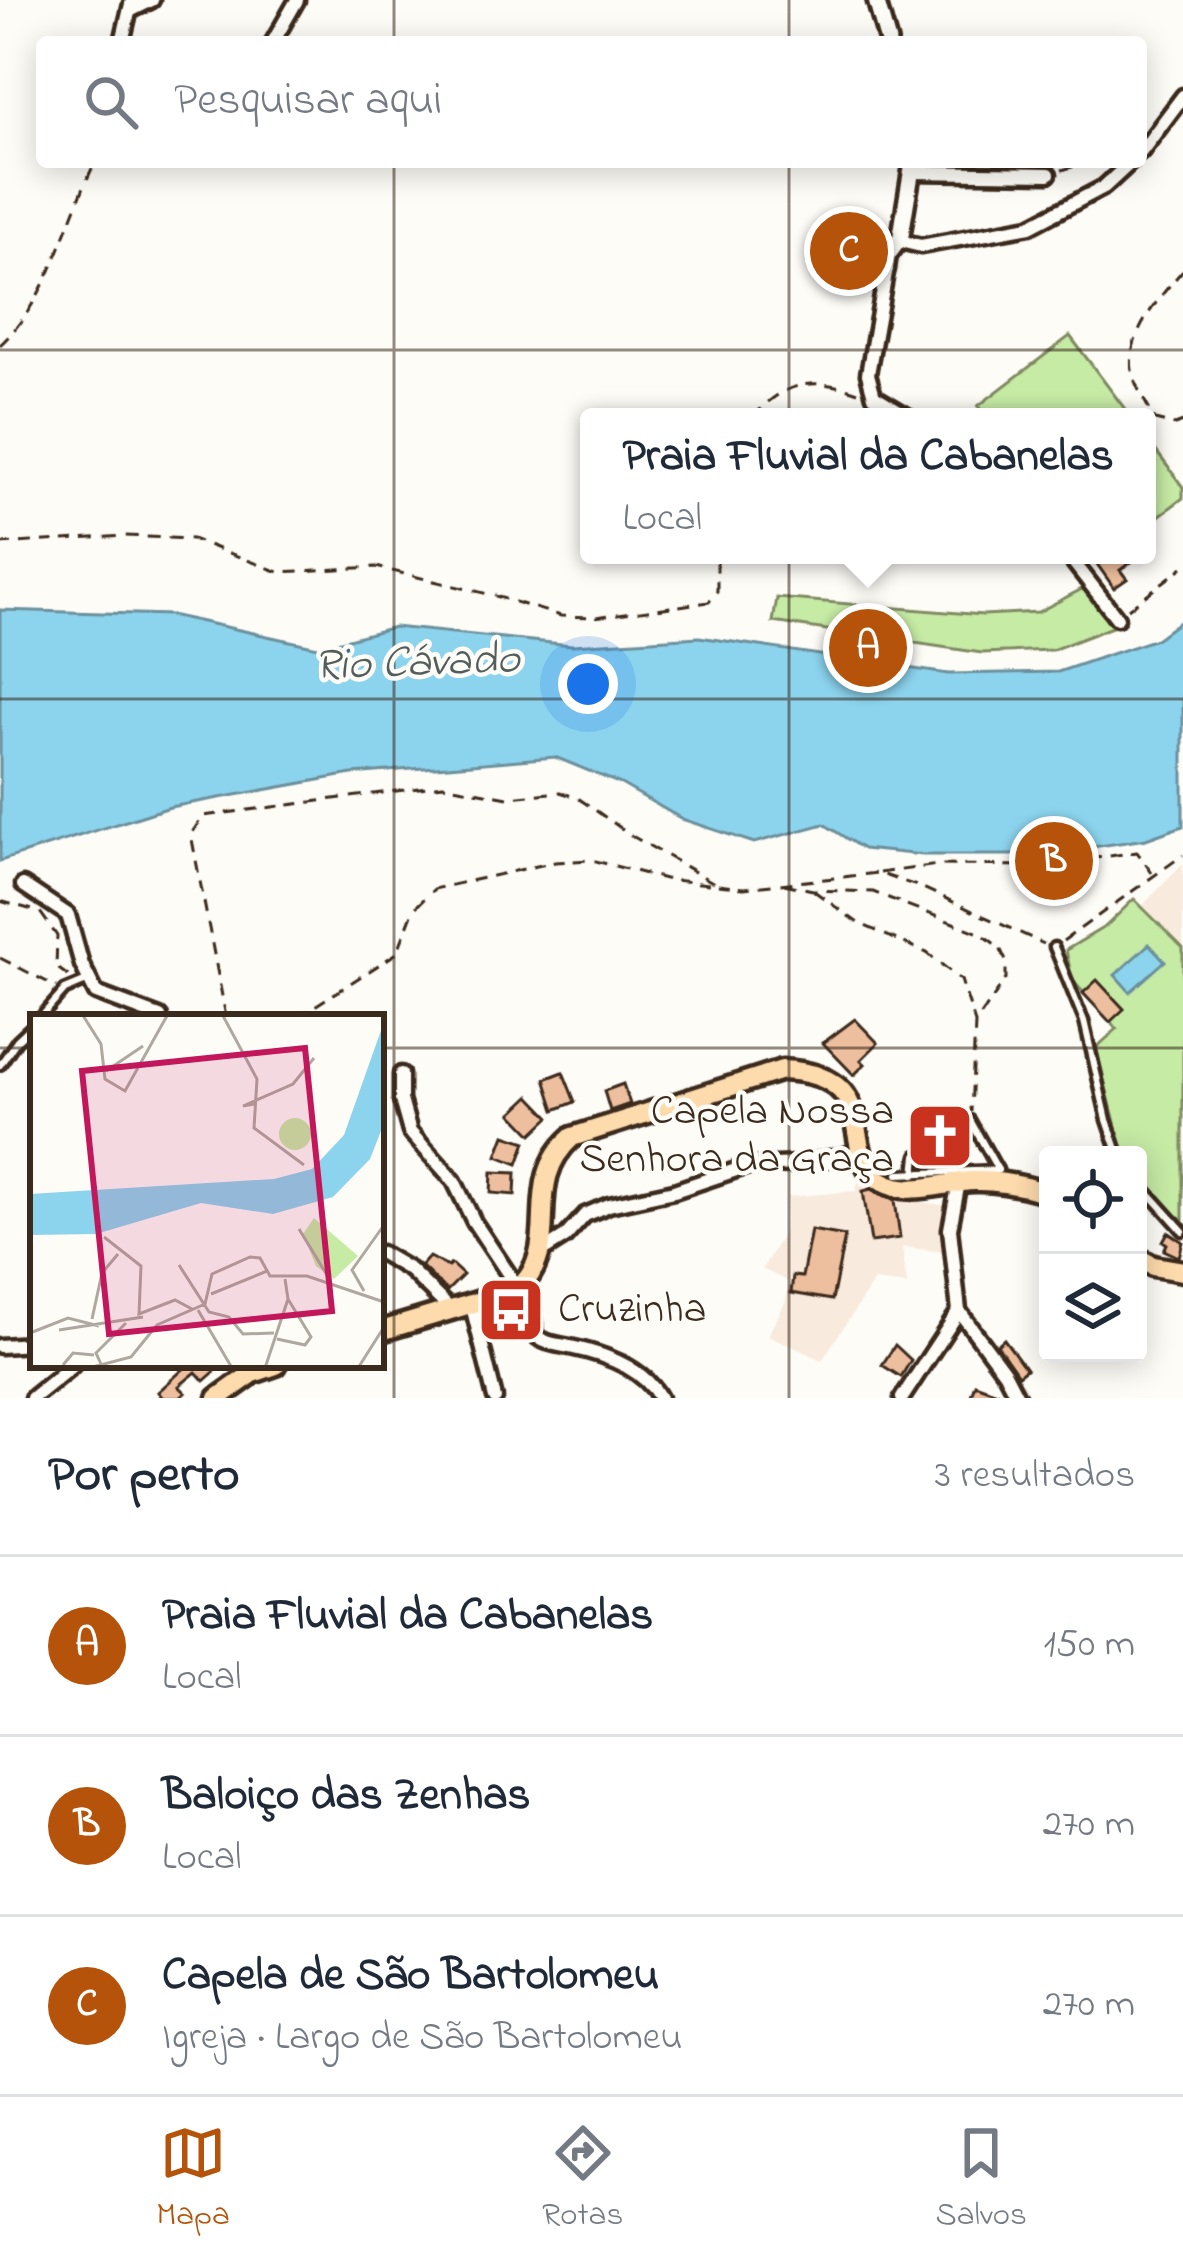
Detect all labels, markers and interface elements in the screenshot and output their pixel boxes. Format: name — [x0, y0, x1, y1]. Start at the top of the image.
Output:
search box — [36, 36, 1147, 168]
icon: search — [78, 69, 144, 135]
text: Pesquisar aqui — [174, 69, 442, 135]
pin: C — [810, 206, 888, 296]
popup — [580, 408, 1156, 564]
text: Praia Fluvial da Cabanelas — [622, 425, 1114, 491]
text: Local — [622, 491, 702, 548]
pin: A — [829, 603, 907, 693]
water label: Rio Cávado — [313, 627, 522, 701]
your location — [558, 654, 618, 714]
pin: B — [1015, 816, 1093, 906]
inset map — [30, 1014, 384, 1368]
place label: Capela Nossa Senhora da Graça — [579, 1082, 894, 1191]
church icon: Capela Nossa Senhora da Graça — [905, 1101, 975, 1171]
map controls — [1039, 1146, 1147, 1362]
button: locate — [1039, 1146, 1147, 1254]
button: layers — [1039, 1254, 1147, 1362]
bus stop icon: Cruzinha — [476, 1275, 546, 1345]
place label: Cruzinha — [558, 1280, 706, 1341]
text: Por perto — [48, 1439, 240, 1514]
text: 3 resultados — [935, 1448, 1135, 1505]
text: Praia Fluvial da Cabanelas — [162, 1584, 653, 1650]
text: A — [75, 1617, 99, 1674]
text: 150 m — [1043, 1617, 1135, 1674]
text: Local — [162, 1650, 242, 1707]
text: Baloiço das Zenhas — [162, 1764, 531, 1830]
text: B — [74, 1797, 100, 1854]
text: 270 m — [1043, 1797, 1135, 1854]
text: Local — [162, 1830, 242, 1887]
text: Capela de São Bartolomeu — [162, 1944, 659, 2010]
text: C — [76, 1977, 98, 2034]
text: 270 m — [1043, 1977, 1135, 2034]
text: Igreja · Largo de São Bartolomeu — [162, 2010, 682, 2067]
tab: Mapa — [156, 2120, 230, 2240]
tab: Rotas — [542, 2120, 623, 2240]
tab: Salvos — [936, 2120, 1027, 2240]

